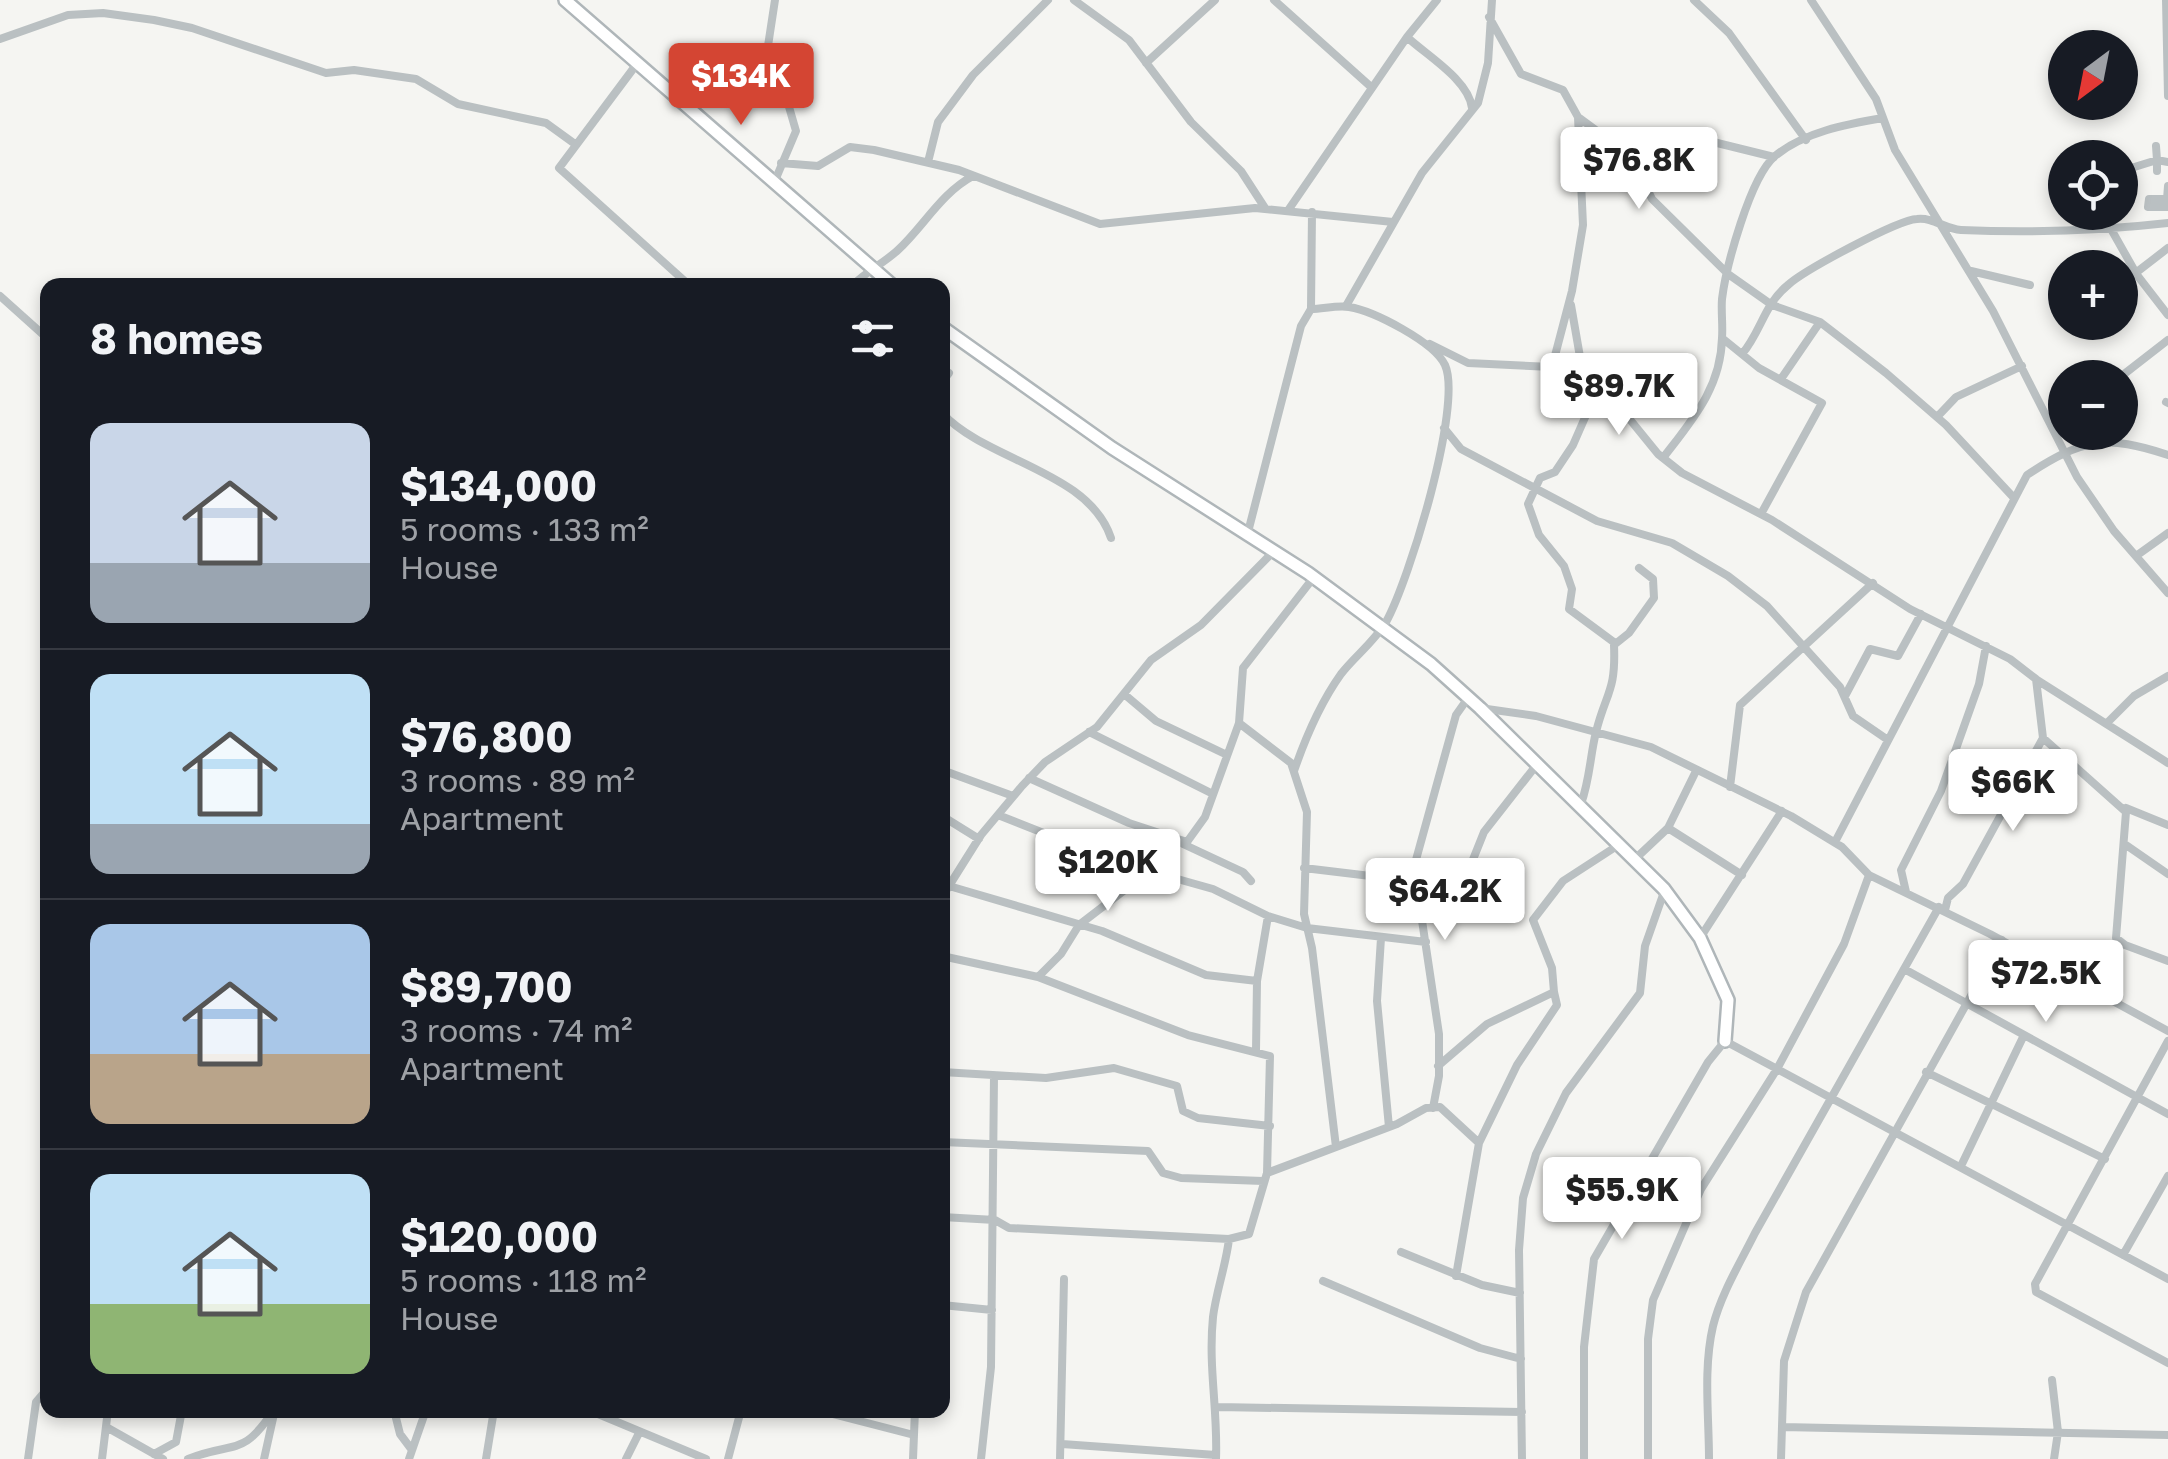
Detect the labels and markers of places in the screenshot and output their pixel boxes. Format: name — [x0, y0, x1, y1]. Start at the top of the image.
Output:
pin: $134K — [671, 43, 811, 128]
pin: $76.8K — [1558, 127, 1720, 212]
pin: $89.7K — [1538, 353, 1700, 438]
pin: $66K — [1954, 749, 2072, 834]
pin: $120K — [1038, 829, 1178, 914]
pin: $64.2K — [1364, 858, 1526, 943]
pin: $72.5K — [1965, 940, 2127, 1025]
pin: $55.9K — [1541, 1157, 1703, 1242]

